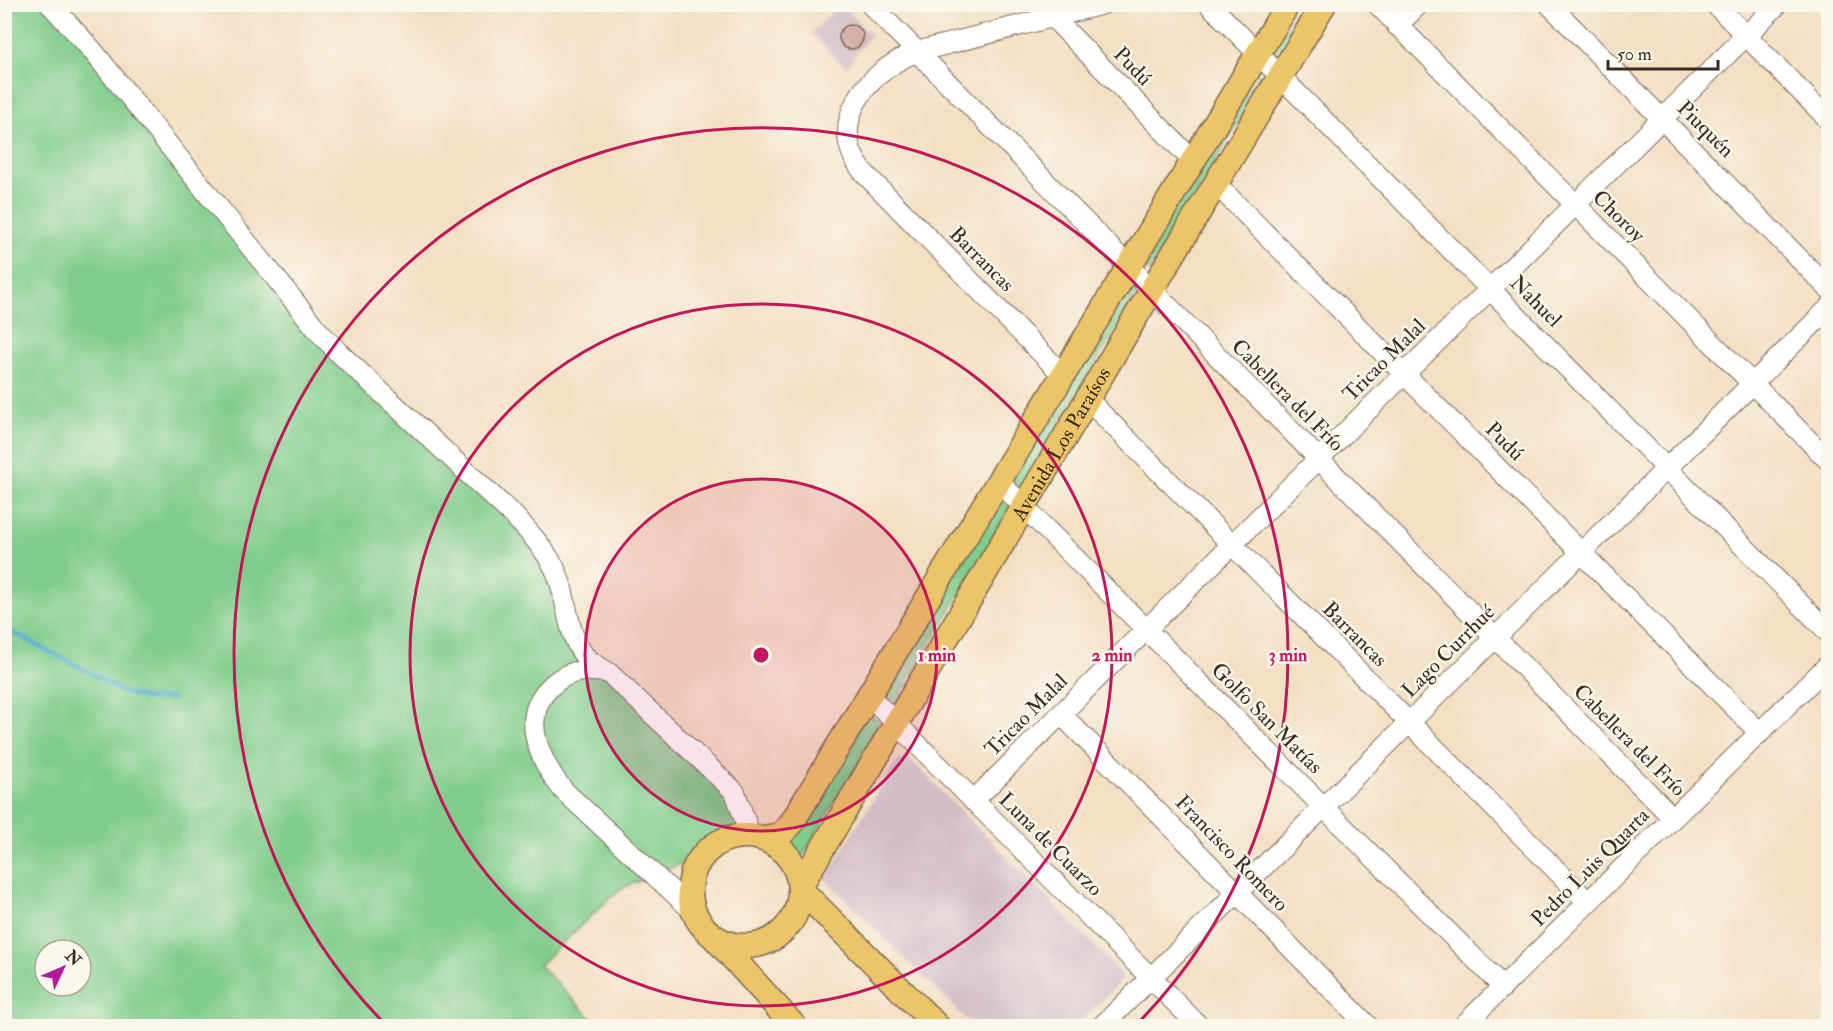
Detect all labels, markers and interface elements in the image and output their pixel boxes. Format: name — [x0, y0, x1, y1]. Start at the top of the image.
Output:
scale bar — [1608, 33, 1718, 71]
street label: Pudú — [1108, 41, 1158, 92]
text: 50 m — [1617, 43, 1652, 66]
street label: Piuquén — [1671, 95, 1740, 164]
street label: Choroy — [1587, 184, 1651, 249]
street label: Barrancas — [943, 221, 1020, 298]
street label: Nahuel — [1504, 270, 1568, 334]
street label: Tricao Malal — [1337, 313, 1432, 408]
street label: Cabellera del Frío — [1226, 333, 1350, 457]
street label: Avenida Los Paraísos — [1005, 362, 1117, 527]
street label: Pudú — [1479, 416, 1530, 467]
street label: Barrancas — [1316, 596, 1393, 673]
street label: Lago Currhué — [1396, 599, 1501, 704]
text: 1 min — [918, 644, 957, 667]
text: 2 min — [1092, 644, 1133, 667]
text: 3 min — [1269, 644, 1308, 667]
centre of rings — [751, 645, 771, 665]
street label: Golfo San Matías — [1205, 657, 1328, 780]
street label: Tricao Malal — [979, 668, 1074, 763]
street label: Cabellera del Frío — [1568, 678, 1692, 802]
street label: Luna de Cuarzo — [993, 787, 1108, 902]
street label: Francisco Romero — [1169, 789, 1294, 917]
street label: Pedro Luis Quarta — [1525, 802, 1656, 932]
north arrow — [33, 938, 93, 998]
text: N — [60, 945, 86, 971]

